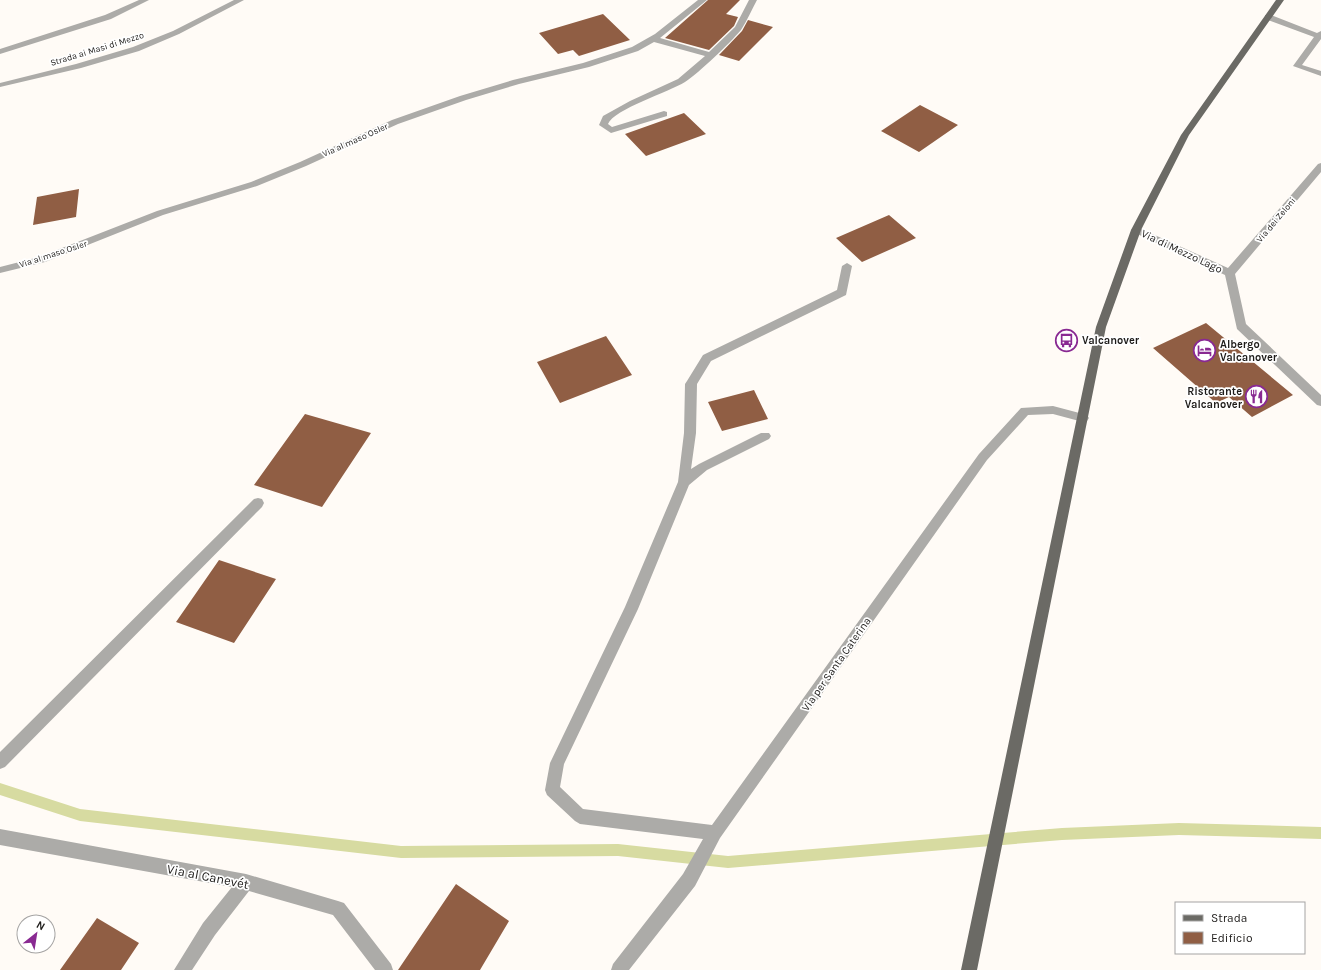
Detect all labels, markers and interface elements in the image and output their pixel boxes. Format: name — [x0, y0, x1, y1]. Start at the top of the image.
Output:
street label: Strada ai Masi di Mezzo — [49, 30, 145, 68]
street label: Via al maso Osler — [321, 121, 390, 159]
street label: Via dei Zeloni — [1254, 196, 1298, 244]
street label: Via di Mezzo Lago — [1139, 227, 1224, 276]
street label: Via al maso Osler — [18, 238, 89, 270]
bus stop icon: Valcanover — [1053, 327, 1079, 353]
place label: Valcanover — [1082, 334, 1140, 347]
hotel icon: Albergo Valcanover — [1192, 337, 1218, 363]
place label: Albergo Valcanover — [1220, 338, 1278, 364]
restaurant icon: Ristorante Valcanover — [1244, 384, 1270, 410]
place label: Ristorante Valcanover — [1185, 385, 1243, 411]
street label: Via per Santa Caterina — [799, 615, 874, 714]
street label: Via al Canevét — [166, 861, 250, 892]
legend — [1175, 902, 1305, 954]
text: Strada — [1211, 911, 1247, 925]
north arrow — [16, 914, 56, 954]
text: N — [34, 918, 47, 933]
text: Edificio — [1211, 931, 1252, 945]

